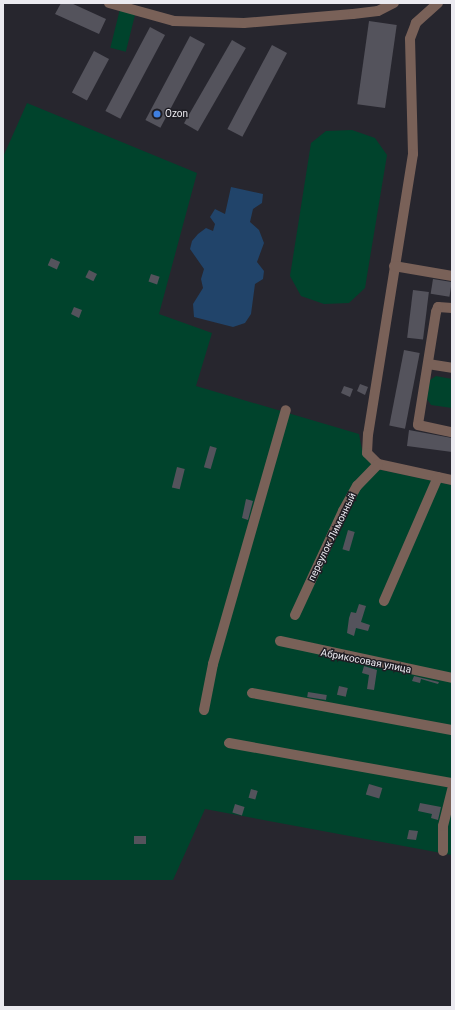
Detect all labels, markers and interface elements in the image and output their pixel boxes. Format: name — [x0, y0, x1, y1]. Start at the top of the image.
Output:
place label: Ozon — [165, 108, 188, 120]
marker: Ozon — [152, 109, 162, 119]
street label: переулок Лимонный — [305, 491, 359, 583]
street label: Абрикосовая улица — [320, 646, 412, 676]

